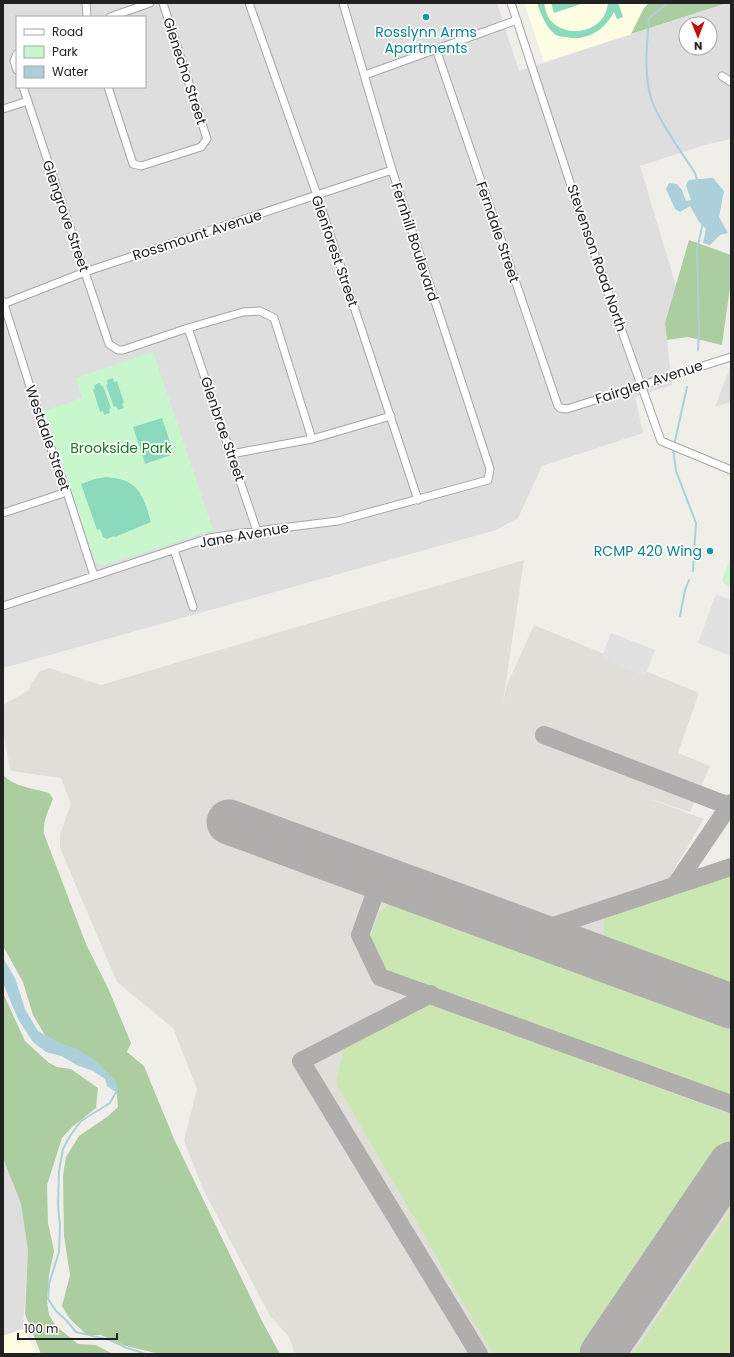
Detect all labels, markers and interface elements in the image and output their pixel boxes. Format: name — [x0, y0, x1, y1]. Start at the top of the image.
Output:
marker: Rosslynn Arms Apartments — [421, 12, 431, 22]
street label: Glenecho Street — [158, 15, 212, 127]
legend — [16, 16, 146, 88]
north arrow — [678, 16, 718, 56]
place label: Rosslynn Arms Apartments — [375, 22, 477, 58]
text: Road — [52, 23, 83, 40]
text: N — [694, 38, 702, 54]
text: Park — [52, 43, 79, 60]
text: Water — [52, 63, 89, 80]
street label: Glengrove Street — [38, 157, 94, 275]
street label: Ferndale Street — [471, 179, 525, 285]
street label: Fernhill Boulevard — [386, 180, 444, 304]
street label: Stevenson Road North — [562, 182, 632, 334]
street label: Glenforest Street — [307, 193, 363, 309]
street label: Rossmount Avenue — [130, 205, 264, 265]
street label: Fairglen Avenue — [593, 355, 706, 409]
street label: Glenbrae Street — [196, 374, 250, 484]
street label: Westdale Street — [21, 382, 75, 494]
park label: Brookside Park — [70, 438, 173, 458]
street label: Jane Avenue — [198, 517, 291, 553]
place label: RCMP 420 Wing — [594, 541, 702, 561]
marker: RCMP 420 Wing — [705, 546, 715, 556]
scale bar — [18, 1315, 117, 1341]
text: 100 m — [24, 1320, 58, 1337]

